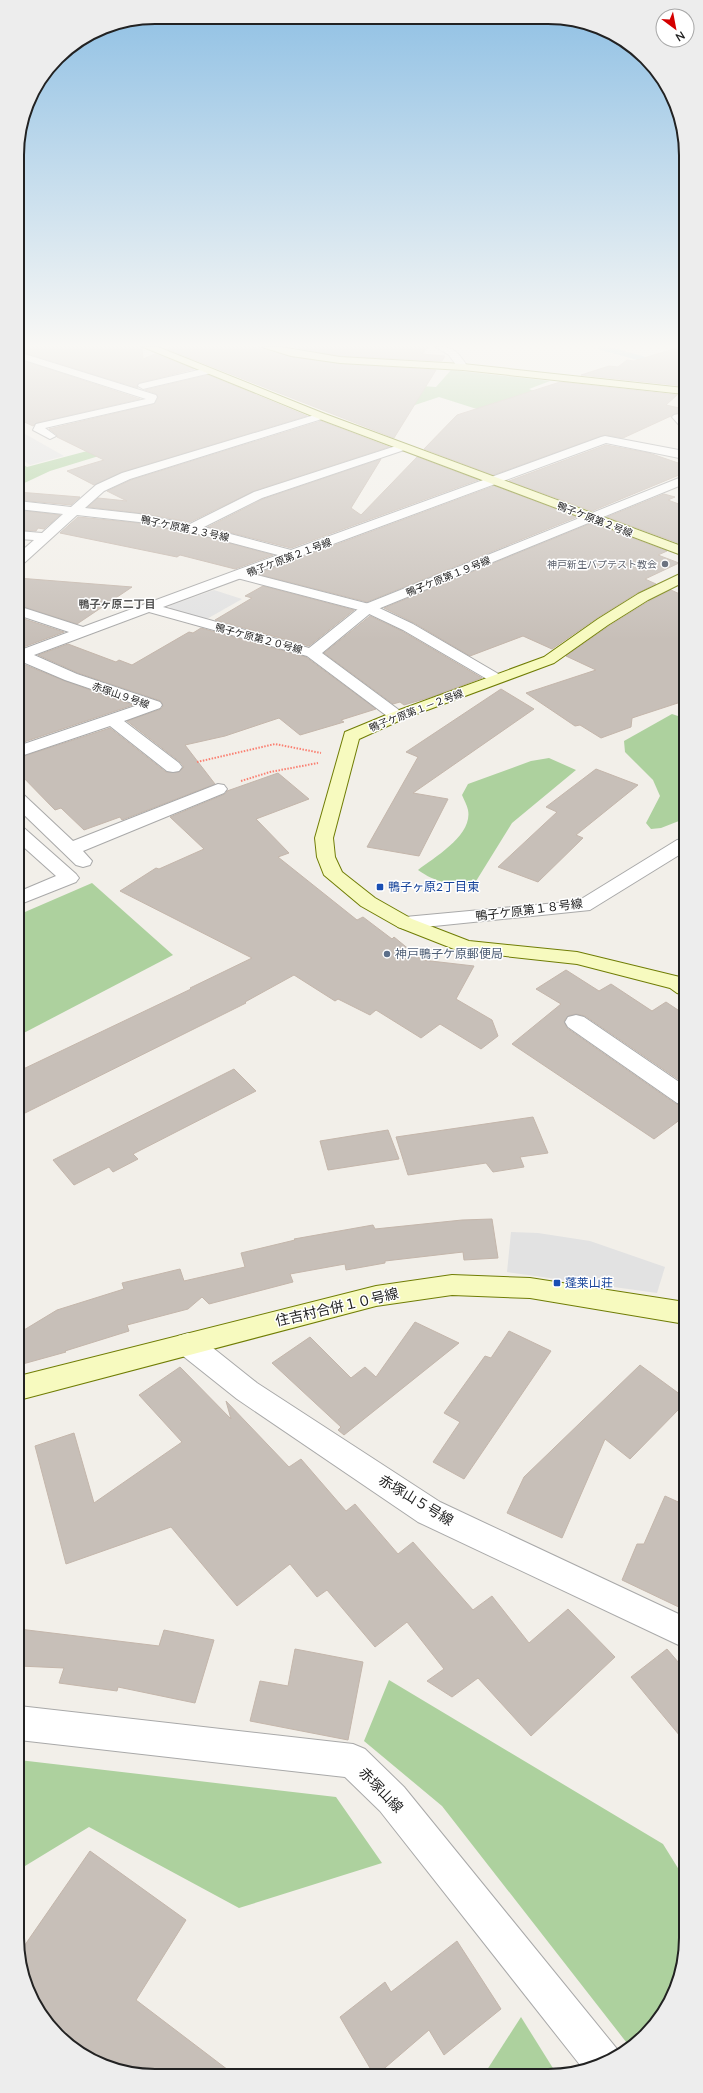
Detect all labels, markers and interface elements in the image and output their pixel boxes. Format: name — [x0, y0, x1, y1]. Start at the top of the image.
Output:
north arrow — [655, 8, 695, 48]
text: N — [674, 29, 688, 45]
street label: 鴨子ケ原第２号線 — [556, 499, 634, 539]
street label: 鴨子ケ原第２３号線 — [140, 513, 230, 543]
street label: 鴨子ケ原第２１号線 — [245, 535, 333, 579]
street label: 鴨子ケ原第１９号線 — [404, 554, 492, 598]
place label: 神戸新生バプテスト教会 — [547, 558, 657, 570]
marker: 神戸新生バプテスト教会 — [660, 559, 670, 569]
district label: 鴨子ヶ原二丁目 — [79, 597, 156, 610]
street label: 鴨子ケ原第２０号線 — [214, 621, 304, 655]
street label: 赤塚山９号線 — [91, 680, 151, 710]
street label: 鴨子ケ原第１－２号線 — [367, 686, 465, 734]
place label: 鴨子ヶ原2丁目東 — [388, 879, 479, 894]
marker: 鴨子ヶ原2丁目東 — [375, 882, 385, 892]
street label: 鴨子ケ原第１８号線 — [474, 895, 583, 924]
place label: 神戸鴨子ケ原郵便局 — [395, 946, 503, 961]
marker: 神戸鴨子ケ原郵便局 — [382, 949, 392, 959]
place label: 蓬莱山荘 — [565, 1275, 613, 1290]
marker: 蓬莱山荘 — [552, 1278, 562, 1288]
street label: 住吉村合併１０号線 — [274, 1284, 400, 1329]
street label: 赤塚山５号線 — [376, 1471, 457, 1528]
street label: 赤塚山線 — [356, 1764, 407, 1816]

